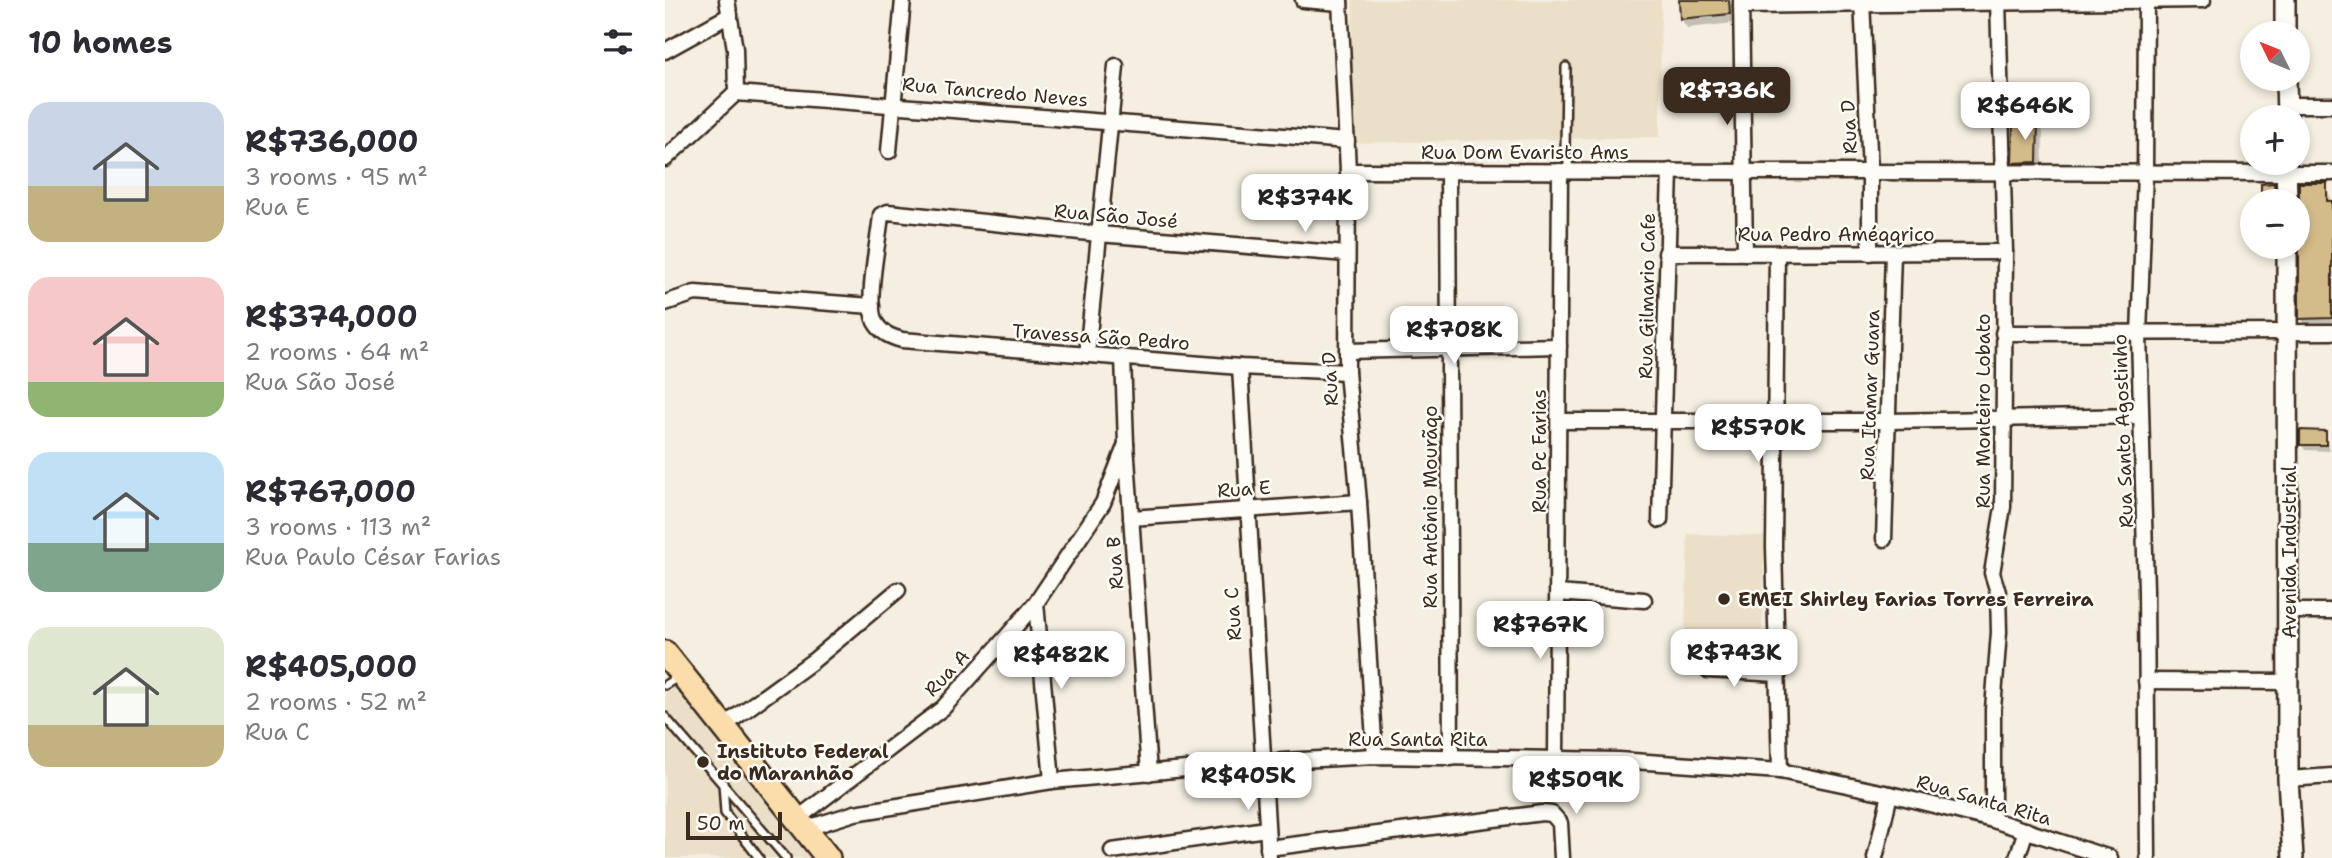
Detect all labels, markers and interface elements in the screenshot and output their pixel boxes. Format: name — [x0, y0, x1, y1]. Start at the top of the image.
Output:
north arrow — [2240, 21, 2310, 91]
map controls — [2240, 21, 2310, 259]
text: 10 homes — [28, 22, 173, 63]
icon: filters — [599, 23, 637, 61]
pin: R$736K — [1670, 68, 1784, 127]
street label: Rua Tancredo Neves — [901, 71, 1089, 113]
text: R$736K — [1679, 75, 1775, 105]
pin: R$646K — [1968, 82, 2082, 142]
text: R$646K — [1977, 90, 2073, 120]
street label: Rua D — [1835, 99, 1863, 155]
button: + — [2240, 105, 2310, 175]
text: R$736,000 — [245, 121, 419, 162]
icon: home — [84, 130, 168, 214]
street label: Rua Dom Evaristo Ams — [1421, 140, 1629, 165]
text: 3 rooms · 95 m² — [245, 162, 428, 192]
pin: R$374K — [1248, 174, 1362, 234]
text: R$374K — [1257, 182, 1353, 212]
button: − — [2240, 189, 2310, 259]
text: Rua E — [245, 192, 310, 222]
street label: Rua São José — [1053, 198, 1179, 234]
street label: Rua Gilmario Cafe — [1633, 213, 1661, 379]
street label: Rua Pedro Améqqrico — [1737, 222, 1935, 247]
text: R$374,000 — [245, 296, 418, 337]
icon: home — [84, 305, 168, 389]
pin: R$708K — [1397, 306, 1511, 366]
street label: Rua Itamar Guara — [1855, 309, 1885, 481]
street label: Rua Monteiro Lobato — [1971, 313, 1996, 509]
text: R$708K — [1406, 314, 1502, 344]
street label: Travessa São Pedro — [1011, 318, 1191, 356]
street label: Rua Santo Agostinho — [2107, 333, 2139, 529]
text: 2 rooms · 64 m² — [245, 337, 429, 367]
street label: Rua D — [1316, 351, 1344, 407]
text: Rua São José — [245, 367, 396, 397]
street label: Rua Pc Farias — [1527, 389, 1552, 513]
pin: R$570K — [1701, 405, 1815, 464]
street label: Rua Antônio Mourãqo — [1418, 406, 1443, 608]
text: R$570K — [1711, 412, 1805, 442]
street label: Avenida Industrial — [2277, 465, 2302, 639]
text: R$767,000 — [245, 471, 416, 512]
street label: Rua E — [1216, 475, 1272, 503]
icon: home — [84, 480, 168, 564]
text: 3 rooms · 113 m² — [245, 512, 431, 542]
street label: Rua B — [1101, 536, 1129, 590]
text: Rua Paulo César Farias — [245, 542, 501, 572]
street label: Rua C — [1219, 586, 1247, 642]
place label: EMEI Shirley Farias Torres Ferreira — [1738, 587, 2093, 612]
marker: EMEI Shirley Farias Torres Ferreira — [1716, 591, 1732, 607]
pin: R$767K — [1483, 602, 1597, 661]
text: R$767K — [1493, 609, 1587, 639]
pin: R$743K — [1677, 630, 1791, 689]
pin: R$482K — [1004, 632, 1118, 691]
text: R$743K — [1687, 637, 1781, 667]
text: R$482K — [1013, 639, 1109, 669]
street label: Rua A — [919, 644, 975, 702]
text: R$405,000 — [245, 646, 417, 687]
icon: home — [84, 655, 168, 739]
text: 2 rooms · 52 m² — [245, 687, 427, 717]
text: Rua C — [245, 717, 310, 747]
street label: Rua Santa Rita — [1348, 727, 1488, 752]
place label: Instituto Federal do Maranhão — [717, 739, 889, 786]
pin: R$405K — [1191, 752, 1305, 812]
marker: Instituto Federal do Maranhão — [695, 754, 711, 770]
pin: R$509K — [1519, 756, 1633, 816]
text: R$405K — [1201, 760, 1295, 790]
text: R$509K — [1529, 764, 1623, 794]
street label: Rua Santa Rita — [1914, 769, 2055, 831]
scale bar — [686, 809, 782, 841]
text: 50 m — [697, 811, 745, 836]

